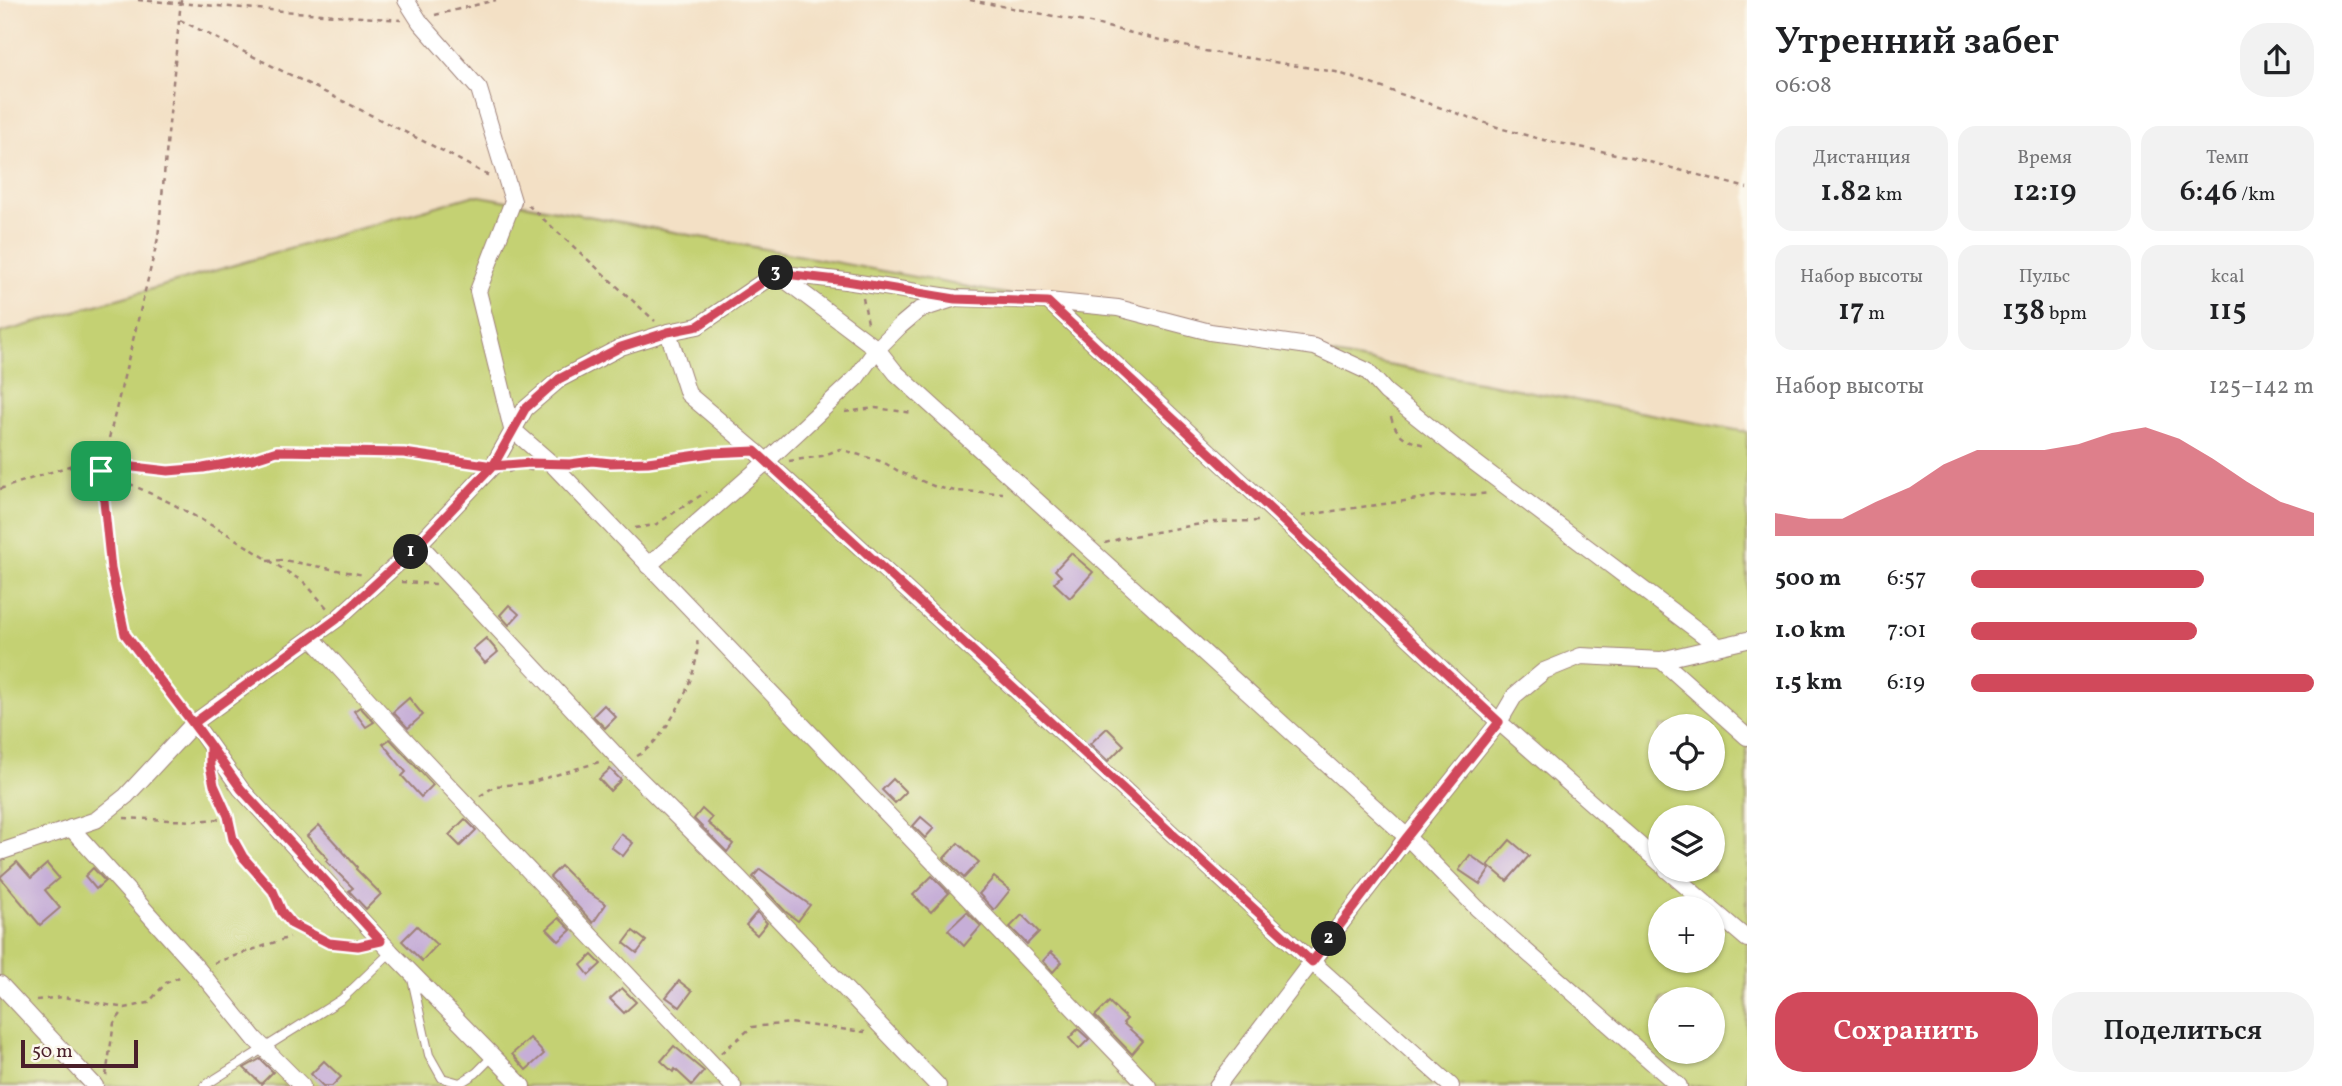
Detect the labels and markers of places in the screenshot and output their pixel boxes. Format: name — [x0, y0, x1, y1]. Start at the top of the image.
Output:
pin: 3 — [758, 256, 794, 290]
pin — [71, 441, 131, 501]
pin: 1 — [394, 534, 428, 570]
pin: 2 — [1312, 922, 1346, 956]

